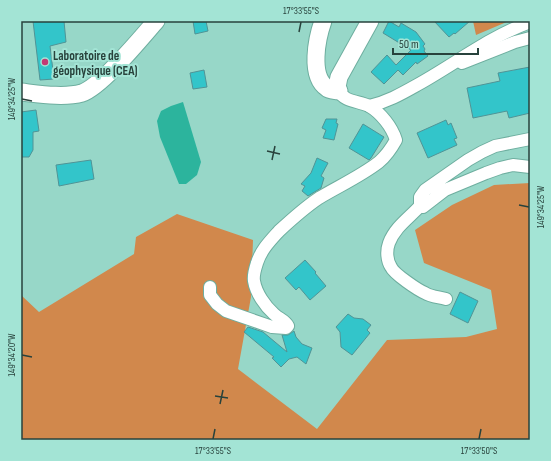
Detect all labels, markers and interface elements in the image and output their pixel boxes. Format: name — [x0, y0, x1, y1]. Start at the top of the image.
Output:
text: 17°33'55"S — [283, 5, 319, 17]
scale bar — [393, 30, 478, 56]
text: 50 m — [399, 37, 419, 52]
place label: Laboratoire de géophysique (CEA) — [53, 48, 137, 79]
marker: Laboratoire de géophysique (CEA) — [40, 57, 50, 67]
text: 149°34'25"W — [6, 77, 18, 120]
text: 149°34'25"W — [535, 185, 547, 228]
text: 149°34'20"W — [6, 333, 18, 377]
text: 17°33'55"S — [195, 445, 231, 457]
text: 17°33'50"S — [461, 445, 497, 457]

